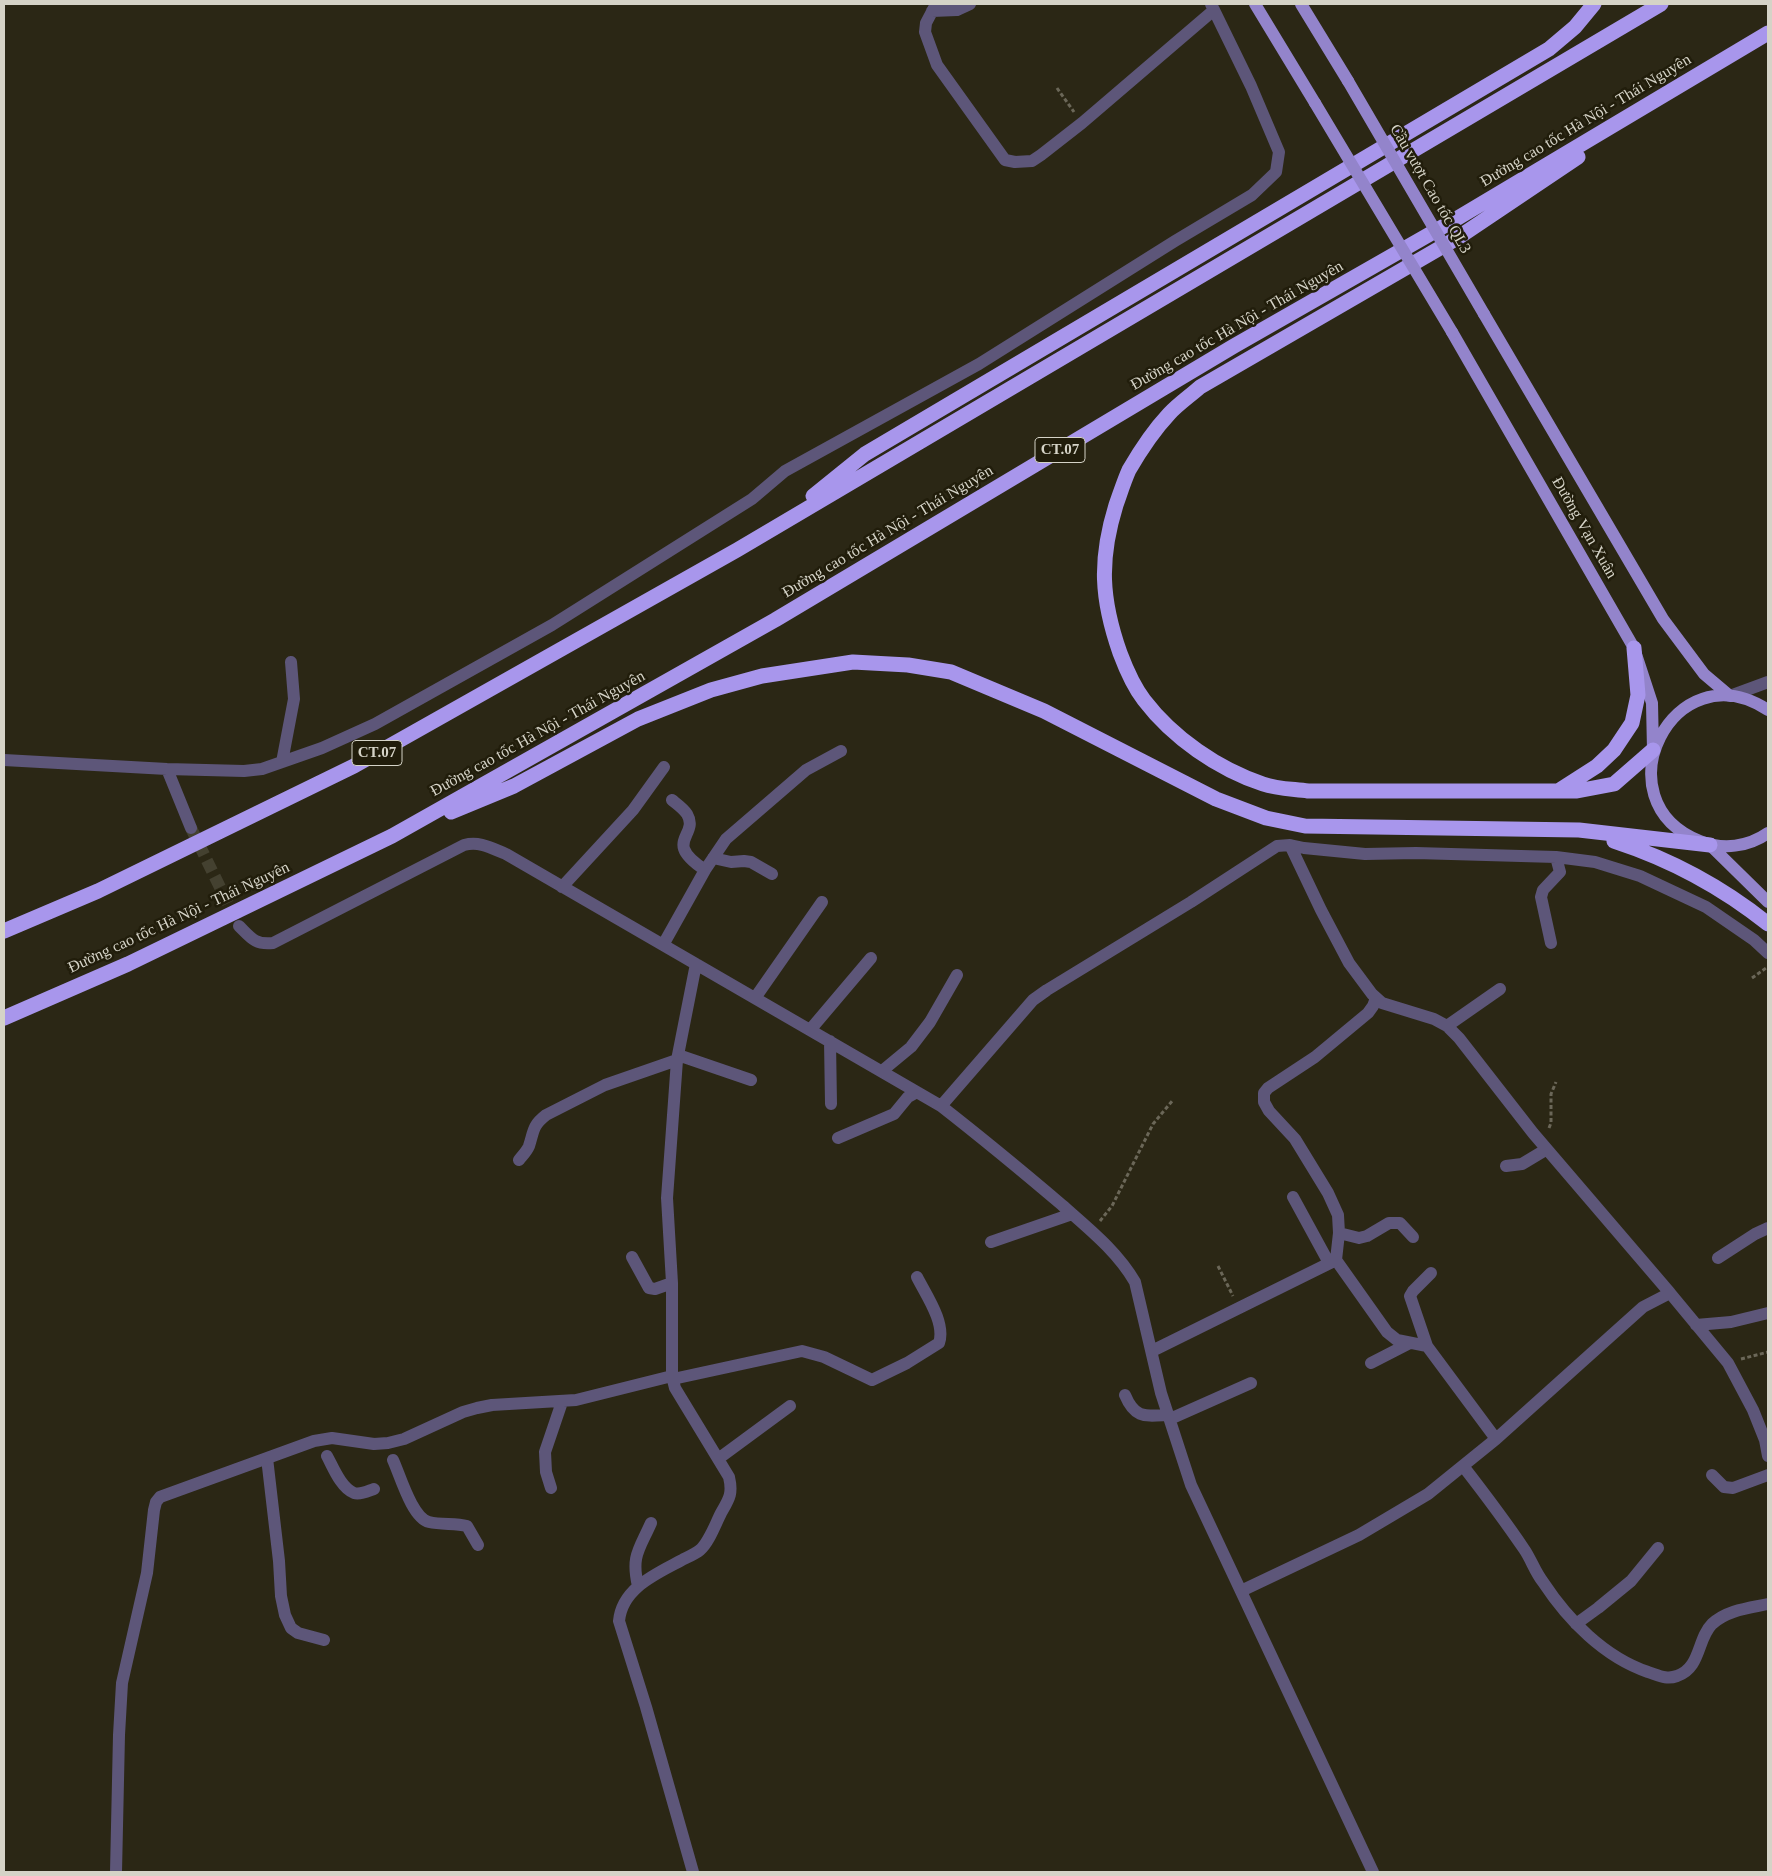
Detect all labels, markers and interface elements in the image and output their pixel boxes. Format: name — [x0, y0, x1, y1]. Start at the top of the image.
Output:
street label: Đường cao tốc Hà Nội - Thái Nguyên — [1477, 50, 1695, 192]
street label: Cầu vượt Cao tốc QL3 — [1385, 121, 1475, 257]
street label: Đường cao tốc Hà Nội - Thái Nguyên — [1127, 257, 1347, 395]
road number: CT.07 — [1035, 438, 1085, 462]
street label: Đường cao tốc Hà Nội - Thái Nguyên — [779, 461, 997, 603]
street label: Đường Vạn Xuân — [1547, 474, 1621, 582]
street label: Đường cao tốc Hà Nội - Thái Nguyên — [427, 667, 649, 801]
road number: CT.07 — [352, 740, 402, 766]
street label: Đường cao tốc Hà Nội - Thái Nguyên — [65, 858, 293, 978]

